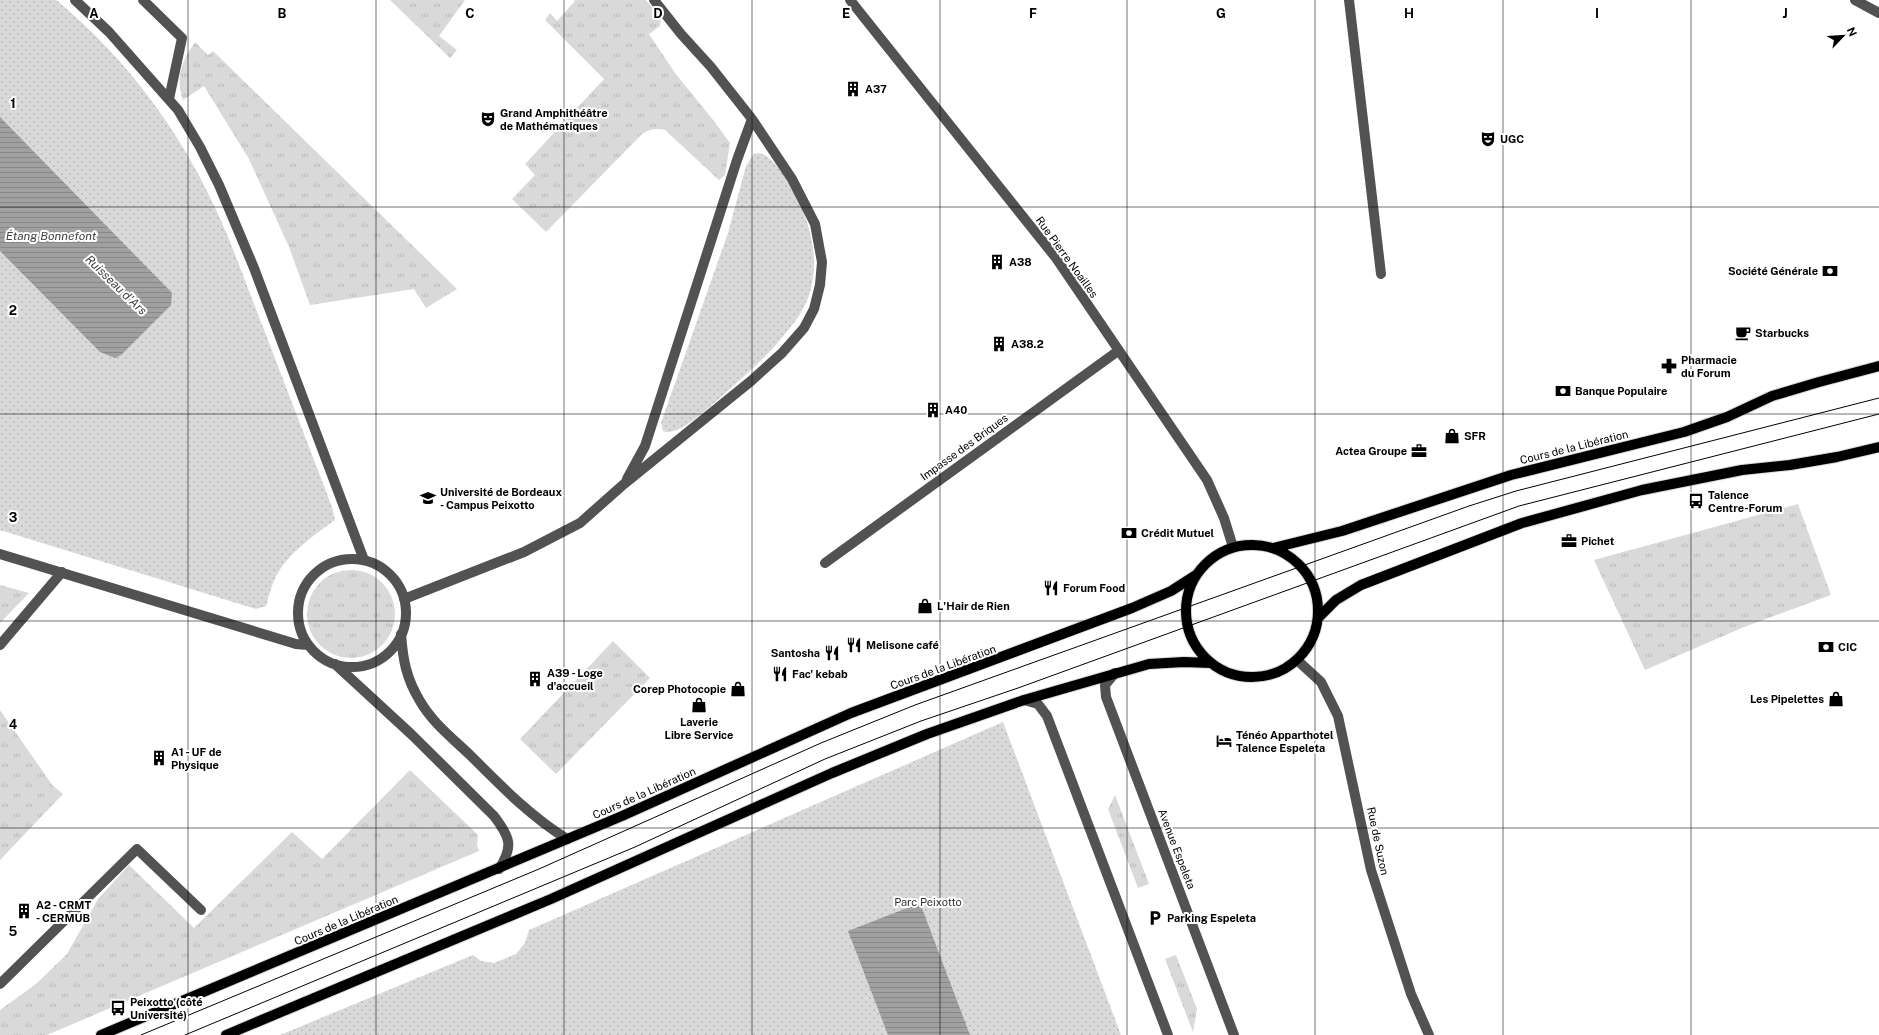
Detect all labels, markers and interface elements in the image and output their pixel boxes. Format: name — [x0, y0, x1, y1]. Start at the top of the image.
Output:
text: A — [89, 6, 99, 21]
text: B — [278, 6, 287, 21]
text: C — [465, 6, 475, 21]
text: D — [653, 6, 663, 21]
text: E — [842, 6, 850, 21]
text: F — [1029, 6, 1037, 21]
text: G — [1216, 6, 1226, 21]
text: H — [1404, 6, 1414, 21]
text: I — [1595, 6, 1599, 21]
text: J — [1782, 6, 1788, 21]
north arrow — [1823, 16, 1863, 56]
text: N — [1845, 25, 1859, 38]
building icon: A37 — [844, 80, 862, 98]
place label: A37 — [865, 83, 887, 95]
text: 1 — [10, 96, 16, 111]
place label: Grand Amphithéâtre de Mathématiques — [500, 107, 608, 132]
theatre icon: Grand Amphithéâtre de Mathématiques — [479, 110, 497, 128]
theatre icon: UGC — [1479, 130, 1497, 148]
place label: UGC — [1500, 133, 1524, 145]
street label: Rue Pierre Noailles — [1034, 214, 1101, 300]
water label: Étang Bonnefont — [6, 229, 97, 243]
water label: Ruisseau d'Ars — [82, 252, 150, 318]
building icon: A38 — [988, 253, 1006, 271]
place label: A38 — [1009, 256, 1032, 268]
bank icon: Société Générale — [1821, 262, 1839, 280]
place label: Société Générale — [1728, 265, 1818, 277]
text: 2 — [9, 303, 17, 318]
cafe icon: Starbucks — [1734, 324, 1752, 342]
place label: Starbucks — [1755, 327, 1809, 339]
building icon: A38.2 — [990, 335, 1008, 353]
place label: A38.2 — [1011, 338, 1044, 350]
place label: Pharmacie du Forum — [1681, 354, 1737, 379]
pharmacy icon: Pharmacie du Forum — [1660, 357, 1678, 375]
bank icon: Banque Populaire — [1554, 382, 1572, 400]
place label: Banque Populaire — [1575, 385, 1667, 397]
building icon: A40 — [924, 401, 942, 419]
place label: A40 — [945, 404, 967, 416]
street label: Impasse des Briques — [918, 411, 1010, 483]
shop icon: SFR — [1443, 427, 1461, 445]
street label: Cours de la Libération — [1518, 428, 1630, 466]
place label: SFR — [1464, 430, 1486, 442]
office icon: Actea Groupe — [1410, 442, 1428, 460]
place label: Actea Groupe — [1335, 445, 1407, 457]
place label: Université de Bordeaux - Campus Peixotto — [440, 486, 562, 511]
school or university icon: Université de Bordeaux - Campus Peixotto — [419, 489, 437, 507]
place label: Talence Centre-Forum — [1708, 489, 1782, 514]
bus stop icon: Talence Centre-Forum — [1687, 492, 1705, 510]
text: 3 — [9, 510, 18, 525]
bank icon: Crédit Mutuel — [1120, 524, 1138, 542]
place label: Crédit Mutuel — [1141, 527, 1215, 539]
office icon: Pichet — [1560, 532, 1578, 550]
place label: Pichet — [1581, 535, 1615, 547]
restaurant icon: Forum Food — [1042, 579, 1060, 597]
place label: Forum Food — [1063, 582, 1125, 594]
shop icon: L'Hair de Rien — [916, 597, 934, 615]
place label: L'Hair de Rien — [937, 600, 1010, 612]
restaurant icon: Melisone café — [845, 636, 863, 654]
bank icon: CIC — [1817, 638, 1835, 656]
place label: Melisone café — [866, 639, 939, 651]
place label: CIC — [1838, 641, 1857, 653]
street label: Cours de la Libération — [889, 642, 997, 692]
restaurant icon: Santosha — [823, 644, 841, 662]
place label: Santosha — [771, 647, 820, 659]
restaurant icon: Fac' kebab — [771, 665, 789, 683]
place label: A39 - Loge d'accueil — [547, 667, 603, 692]
place label: Fac' kebab — [792, 668, 848, 680]
building icon: A39 - Loge d'accueil — [526, 670, 544, 688]
shop icon: Corep Photocopie — [729, 680, 747, 698]
place label: Corep Photocopie — [633, 683, 726, 695]
shop icon: Les Pipelettes — [1827, 690, 1845, 708]
place label: Les Pipelettes — [1750, 693, 1824, 705]
shop icon: Laverie Libre Service — [690, 696, 708, 714]
place label: Laverie Libre Service — [665, 716, 733, 741]
text: 4 — [9, 717, 18, 732]
place label: Ténéo Apparthotel Talence Espeleta — [1236, 729, 1334, 754]
hotel icon: Ténéo Apparthotel Talence Espeleta — [1215, 732, 1233, 750]
place label: A1 - UF de Physique — [171, 746, 222, 771]
building icon: A1 - UF de Physique — [150, 749, 168, 767]
street label: Cours de la Libération — [591, 765, 697, 821]
street label: Rue de Suzon — [1365, 806, 1391, 876]
street label: Avenue Espeleta — [1156, 807, 1198, 891]
street label: Cours de la Libération — [292, 893, 400, 947]
park label: Parc Peixotto — [894, 896, 962, 908]
place label: A2 - CRMT - CERMUB — [36, 899, 91, 924]
building icon: A2 - CRMT - CERMUB — [15, 902, 33, 920]
parking icon: Parking Espeleta — [1146, 909, 1164, 927]
place label: Parking Espeleta — [1167, 912, 1256, 924]
text: 5 — [9, 924, 18, 939]
place label: Peixotto (côté Université) — [130, 996, 203, 1021]
bus stop icon: Peixotto (côté Université) — [109, 999, 127, 1017]

